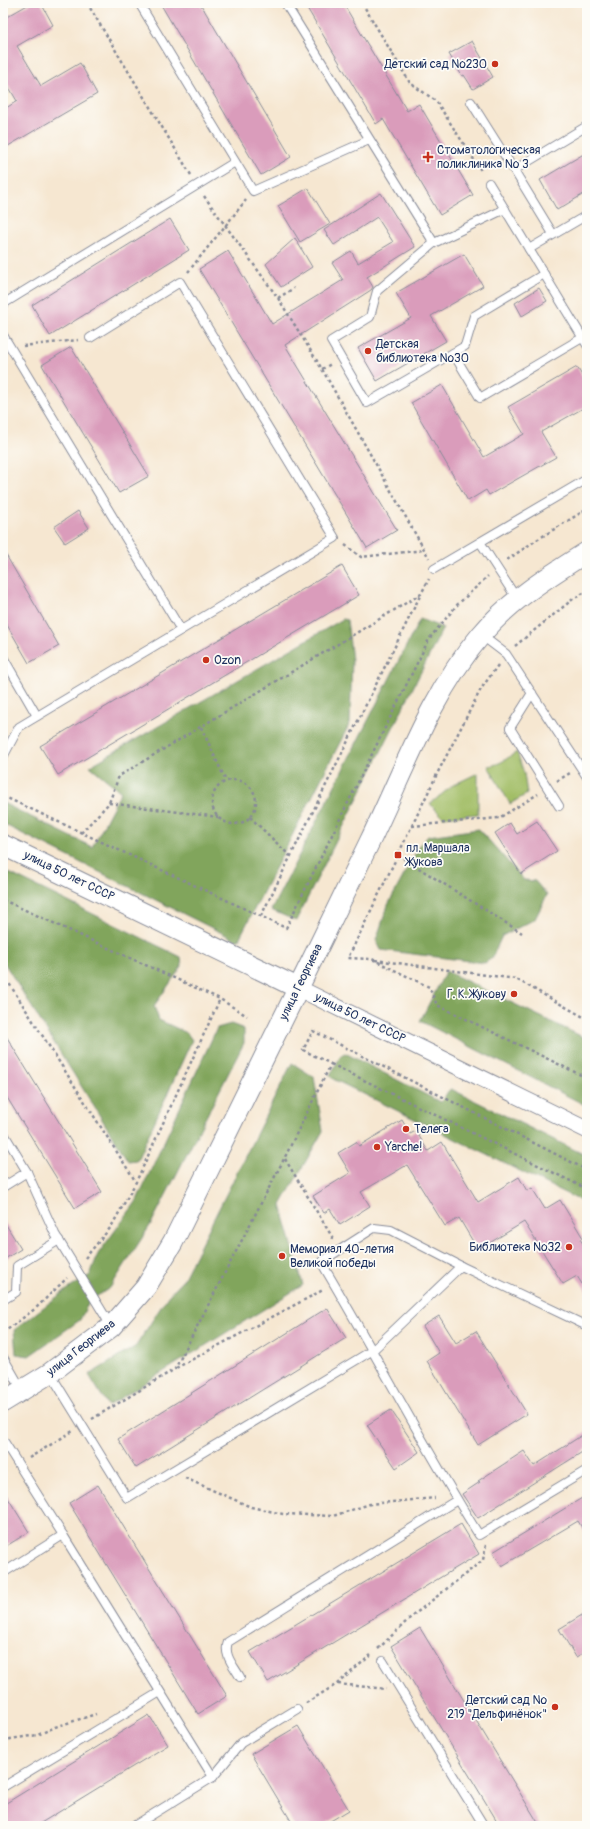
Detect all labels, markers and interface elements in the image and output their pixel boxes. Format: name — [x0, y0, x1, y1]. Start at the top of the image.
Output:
place label: Детский сад №230 — [384, 57, 487, 72]
marker: Детский сад №230 — [490, 59, 500, 69]
place label: Стоматологическая поликлиника № 3 — [437, 143, 541, 172]
marker: Стоматологическая поликлиника № 3 — [422, 151, 434, 163]
place label: Детская библиотека №30 — [375, 337, 469, 366]
marker: Детская библиотека №30 — [363, 346, 373, 356]
place label: Ozon — [214, 653, 241, 668]
marker: Ozon — [201, 655, 211, 665]
place label: пл. Маршала Жукова — [404, 841, 470, 870]
street label: улица 50 лет СССР — [20, 847, 117, 904]
marker: пл. Маршала Жукова — [393, 850, 403, 860]
street label: улица Георгиева — [276, 941, 326, 1024]
place label: Г. К. Жукову — [447, 987, 506, 1002]
street label: улица 50 лет СССР — [311, 989, 408, 1046]
marker: Г. К. Жукову — [509, 989, 519, 999]
place label: Телега — [414, 1122, 449, 1137]
marker: Телега — [401, 1124, 411, 1134]
place label: Yarche! — [384, 1140, 422, 1155]
marker: Yarche! — [372, 1142, 382, 1152]
place label: Библиотека №32 — [469, 1240, 561, 1255]
place label: Мемориал 40-летия Великой победы — [290, 1242, 394, 1271]
marker: Библиотека №32 — [564, 1242, 574, 1252]
marker: Мемориал 40-летия Великой победы — [277, 1251, 287, 1261]
street label: улица Георгиева — [43, 1316, 119, 1380]
place label: Детский сад № 219 "Дельфинёнок" — [447, 1693, 547, 1722]
marker: Детский сад № 219 "Дельфинёнок" — [550, 1702, 560, 1712]

